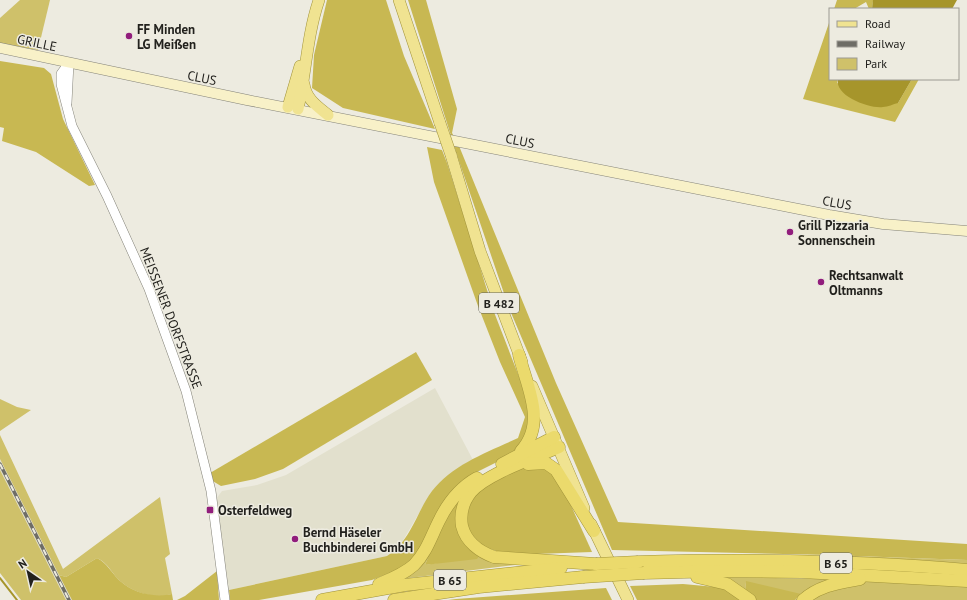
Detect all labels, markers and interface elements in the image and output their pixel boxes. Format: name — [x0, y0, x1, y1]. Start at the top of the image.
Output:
legend — [829, 8, 959, 80]
text: Road — [865, 16, 890, 31]
place label: FF Minden LG Meißen — [137, 21, 196, 53]
street label: GRILLE — [16, 31, 58, 55]
marker: FF Minden LG Meißen — [124, 31, 134, 41]
text: Railway — [865, 36, 905, 51]
text: Park — [865, 56, 887, 71]
street label: CLUS — [186, 67, 218, 89]
street label: CLUS — [504, 130, 536, 152]
street label: CLUS — [821, 192, 853, 214]
place label: Grill Pizzaria Sonnenschein — [798, 217, 875, 249]
marker: Grill Pizzaria Sonnenschein — [785, 227, 795, 237]
street label: MEISSENER DORFSTRASSE — [136, 245, 206, 391]
place label: Rechtsanwalt Oltmanns — [829, 267, 904, 299]
marker: Rechtsanwalt Oltmanns — [816, 277, 826, 287]
road number: B 482 — [479, 293, 519, 313]
place label: Osterfeldweg — [218, 502, 292, 519]
marker: Osterfeldweg — [205, 505, 215, 515]
place label: Bernd Häseler Buchbinderei GmbH — [303, 524, 413, 556]
marker: Bernd Häseler Buchbinderei GmbH — [290, 534, 300, 544]
north arrow — [8, 552, 48, 592]
road number: B 65 — [820, 553, 852, 573]
text: N — [15, 556, 29, 572]
road number: B 65 — [434, 570, 466, 590]

